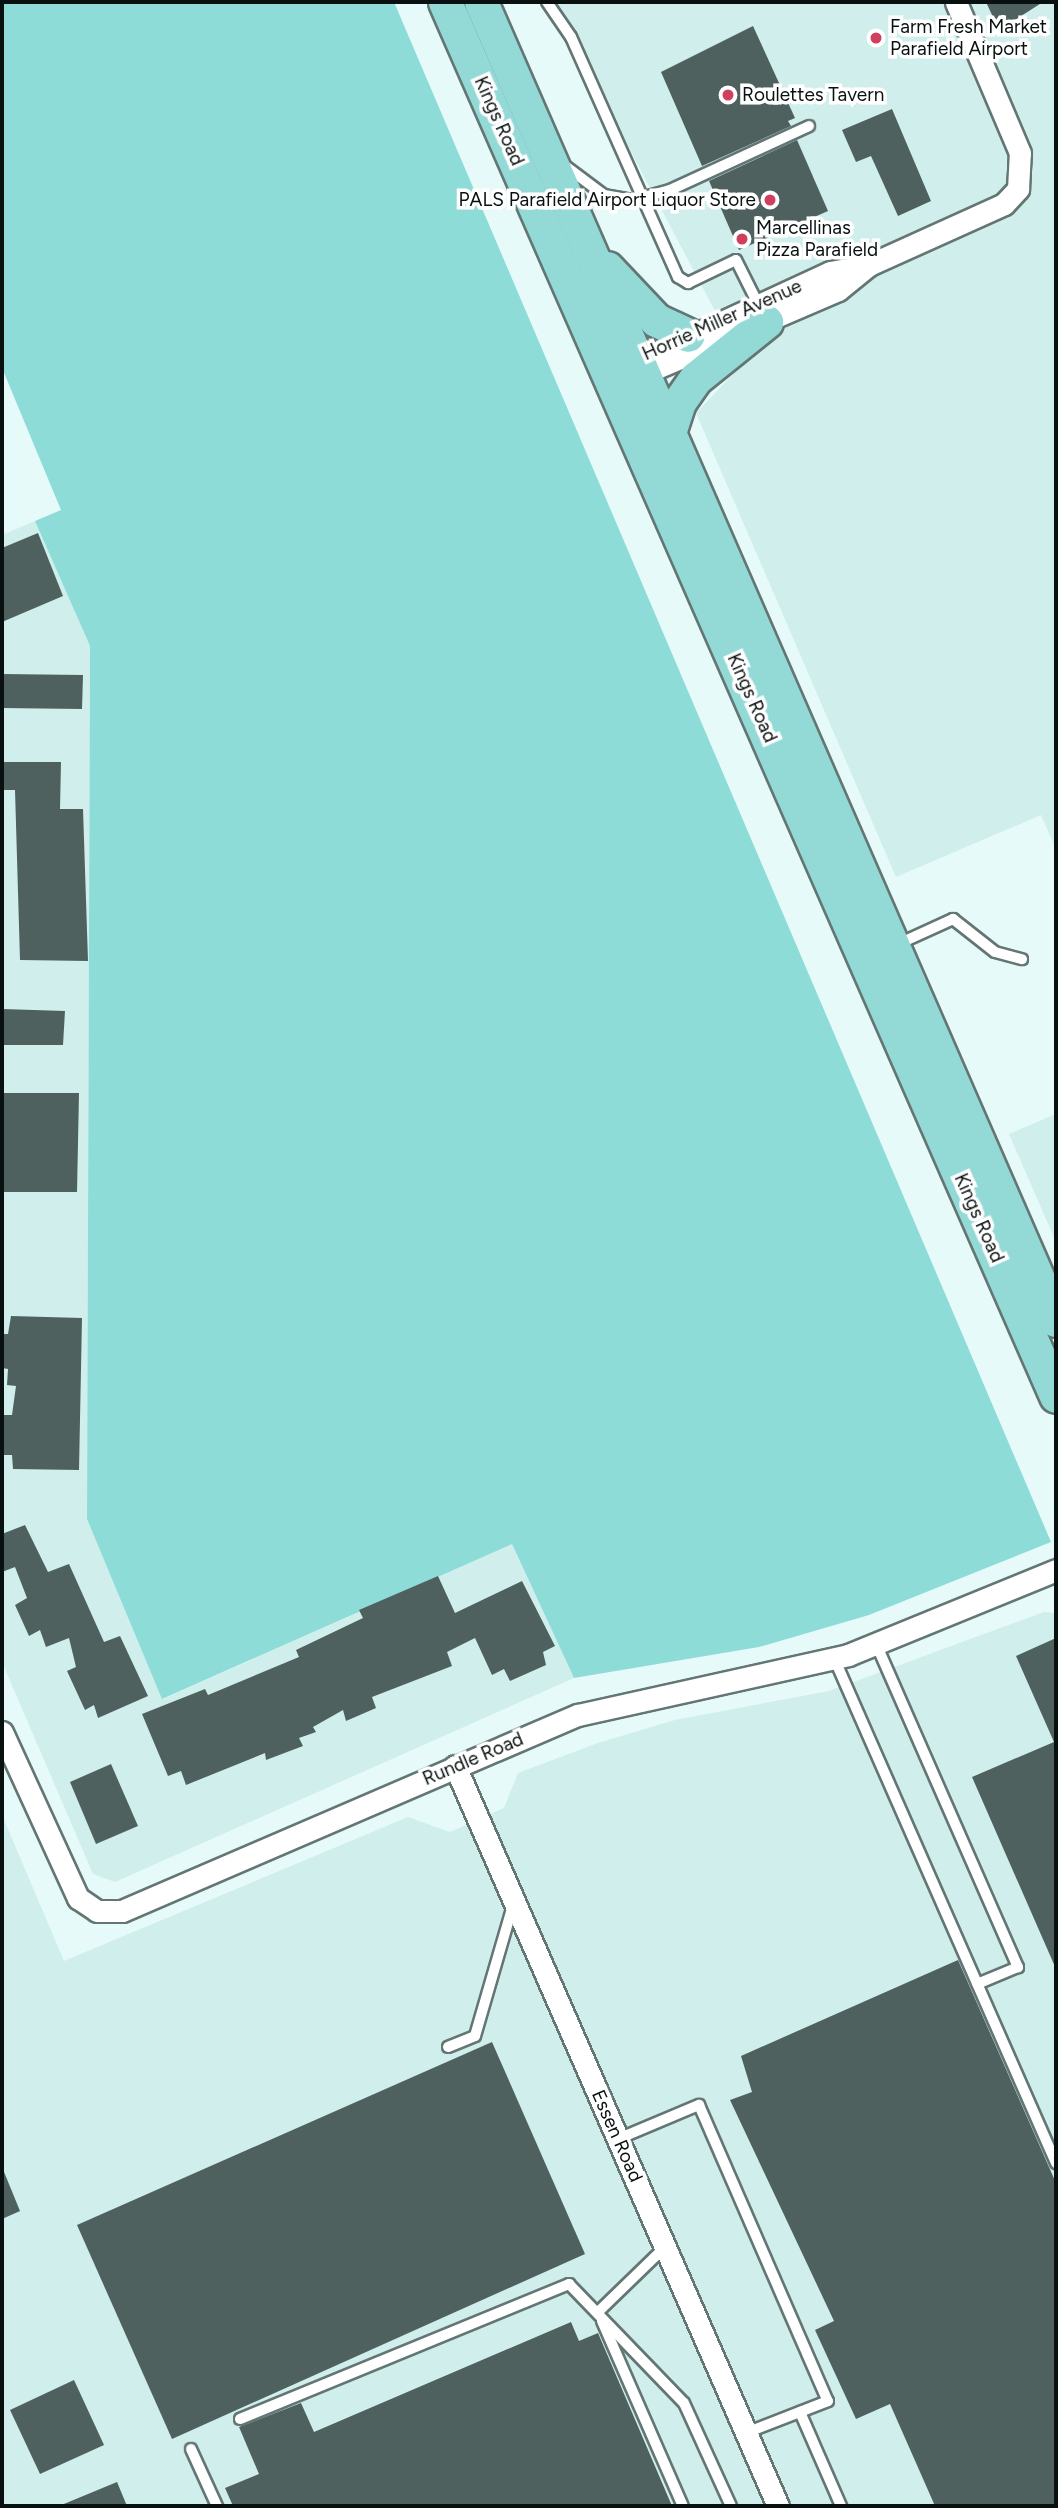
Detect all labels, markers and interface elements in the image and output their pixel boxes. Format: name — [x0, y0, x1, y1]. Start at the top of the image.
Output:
place label: Farm Fresh Market Parafield Airport — [890, 16, 1047, 60]
marker: Farm Fresh Market Parafield Airport — [868, 30, 884, 46]
street label: Kings Road — [469, 73, 529, 169]
place label: Roulettes Tavern — [742, 84, 884, 106]
marker: Roulettes Tavern — [720, 87, 736, 103]
place label: PALS Parafield Airport Liquor Store — [459, 189, 756, 211]
marker: PALS Parafield Airport Liquor Store — [762, 192, 778, 208]
place label: Marcellinas Pizza Parafield — [756, 217, 878, 261]
marker: Marcellinas Pizza Parafield — [734, 231, 750, 247]
street label: Horrie Miller Avenue — [639, 275, 805, 365]
street label: Kings Road — [722, 650, 782, 746]
street label: Kings Road — [949, 1170, 1009, 1266]
street label: Rundle Road — [419, 1728, 527, 1790]
street label: Essen Road — [587, 2086, 647, 2186]

